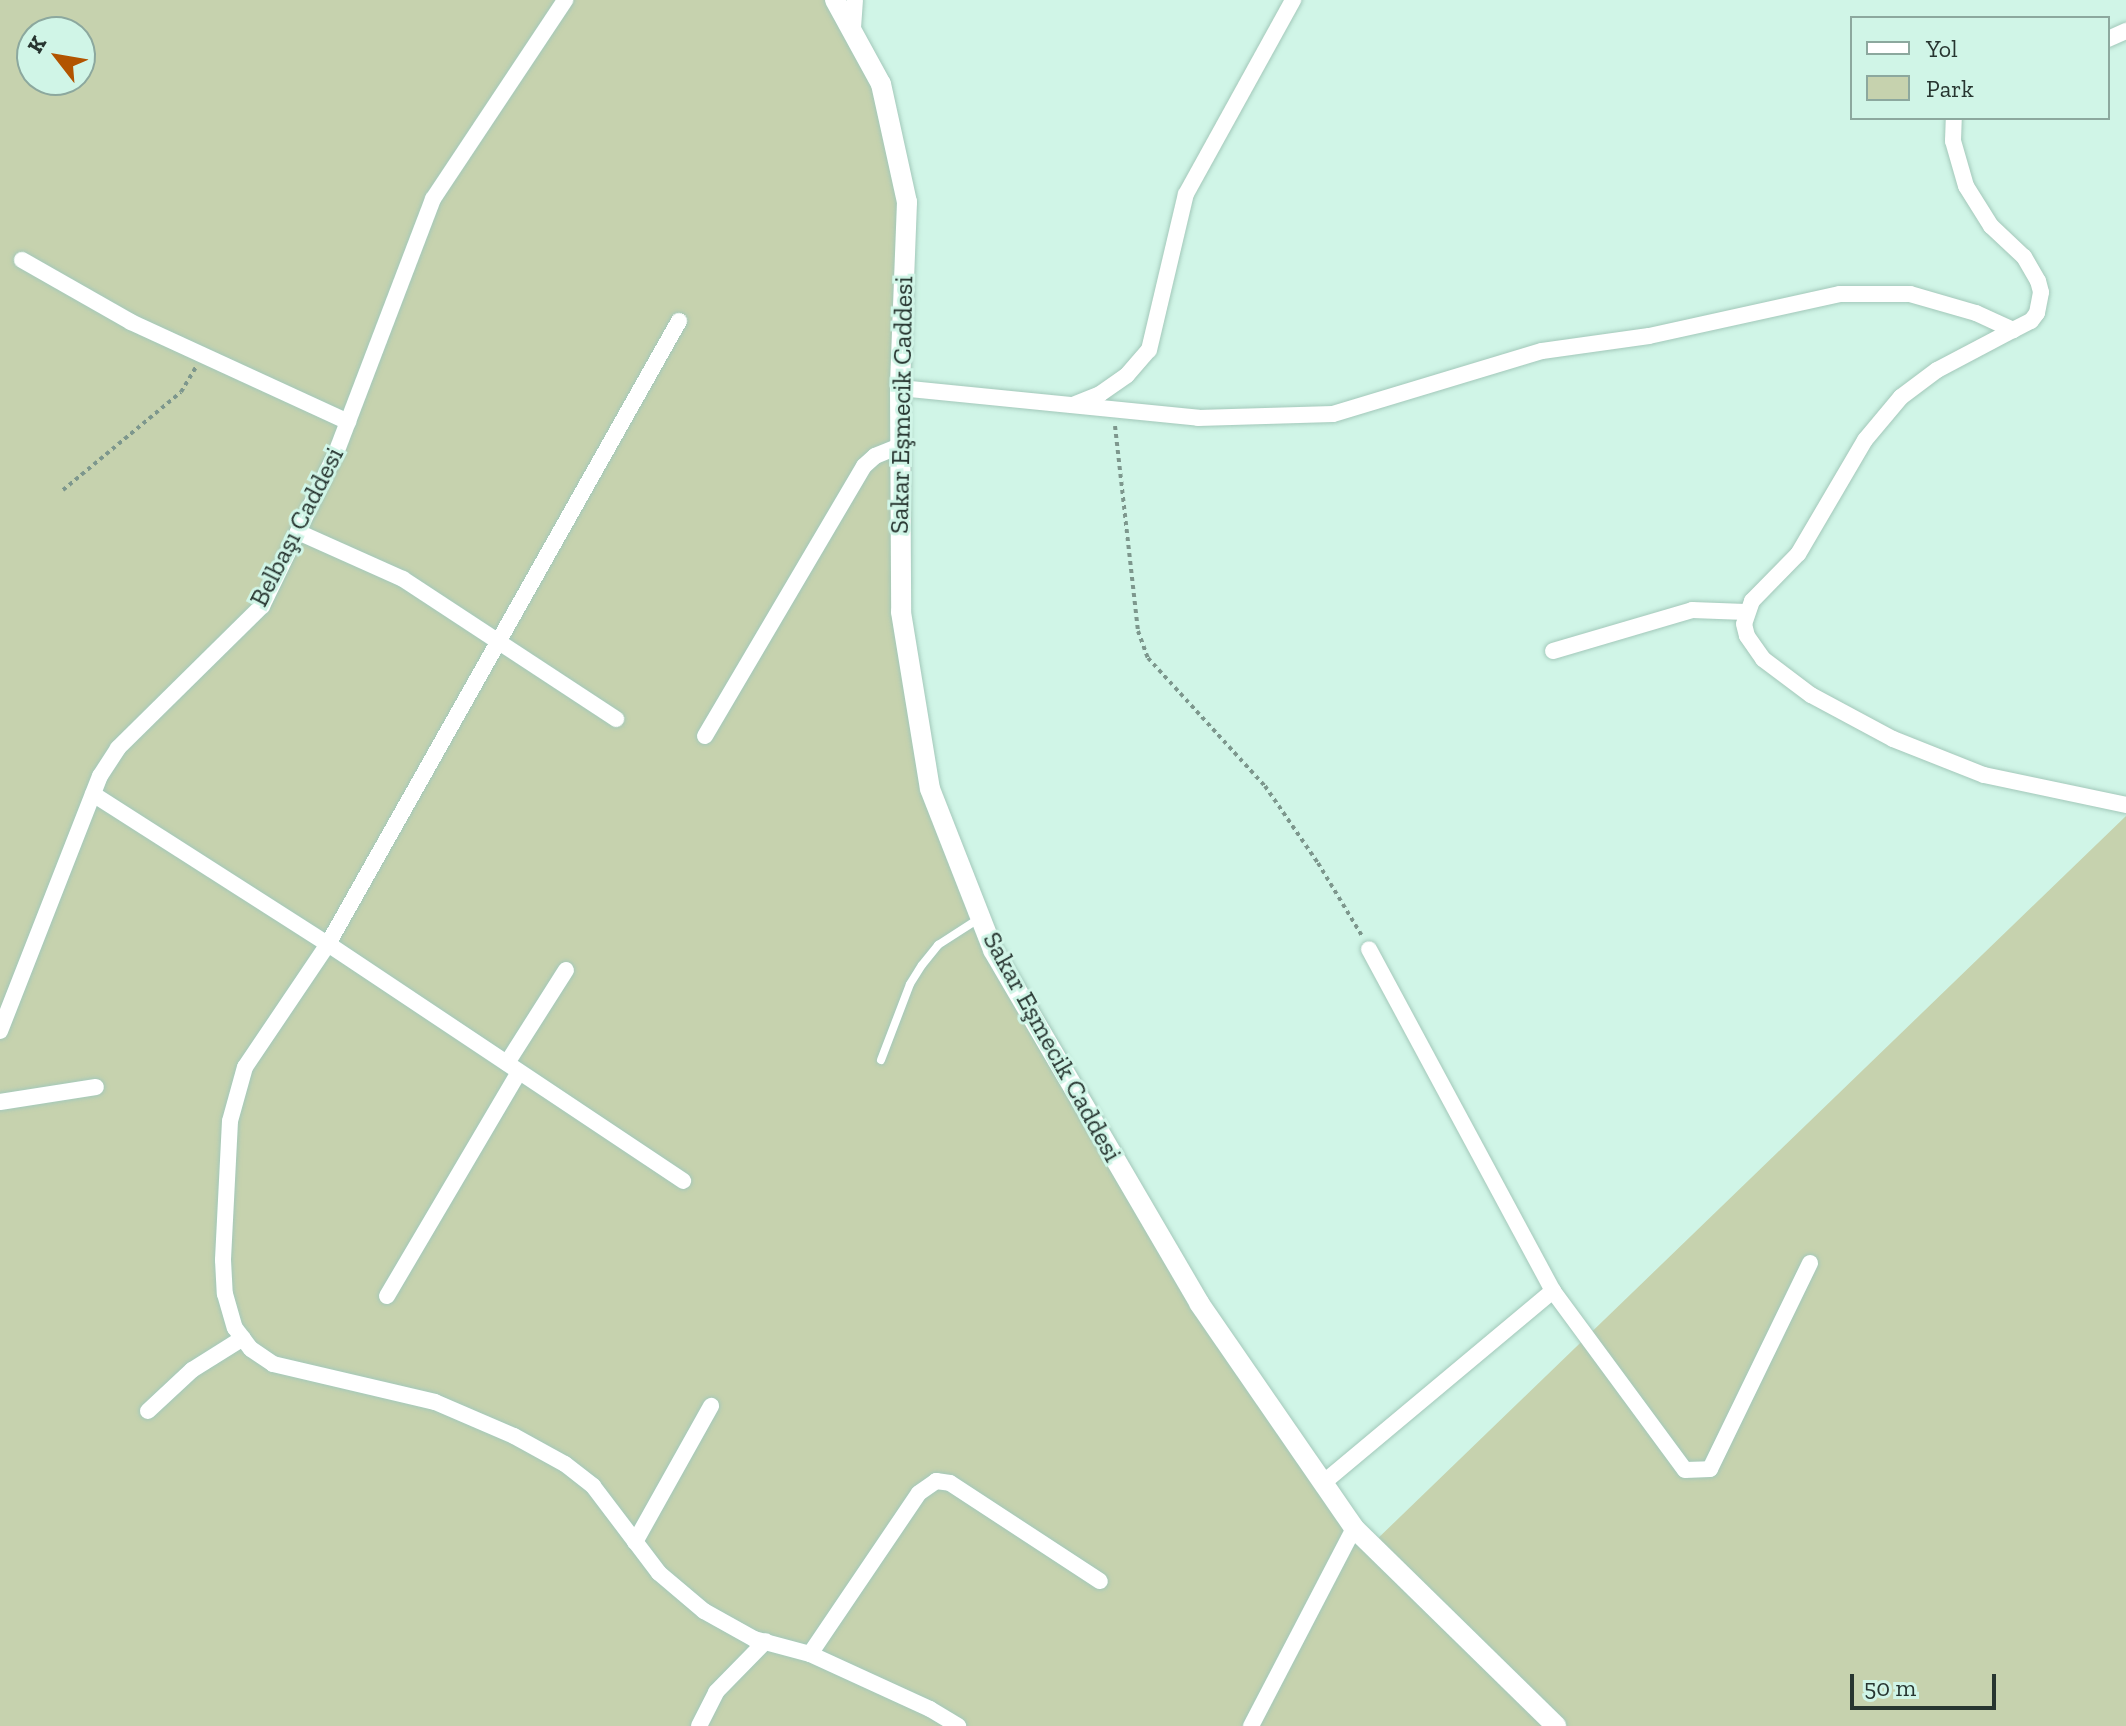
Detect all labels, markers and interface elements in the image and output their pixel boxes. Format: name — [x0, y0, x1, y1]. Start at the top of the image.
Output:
north arrow — [16, 16, 96, 96]
legend — [1850, 16, 2110, 120]
text: K — [21, 31, 52, 58]
text: Yol — [1926, 34, 1958, 63]
text: Park — [1926, 74, 1974, 103]
street label: Sakar Eşmecik Caddesi — [884, 276, 920, 534]
street label: Belbaşı Caddesi — [243, 442, 351, 612]
street label: Sakar Eşmecik Caddesi — [976, 927, 1128, 1167]
scale bar — [1854, 1658, 2000, 1708]
text: 50 m — [1864, 1673, 1916, 1702]

